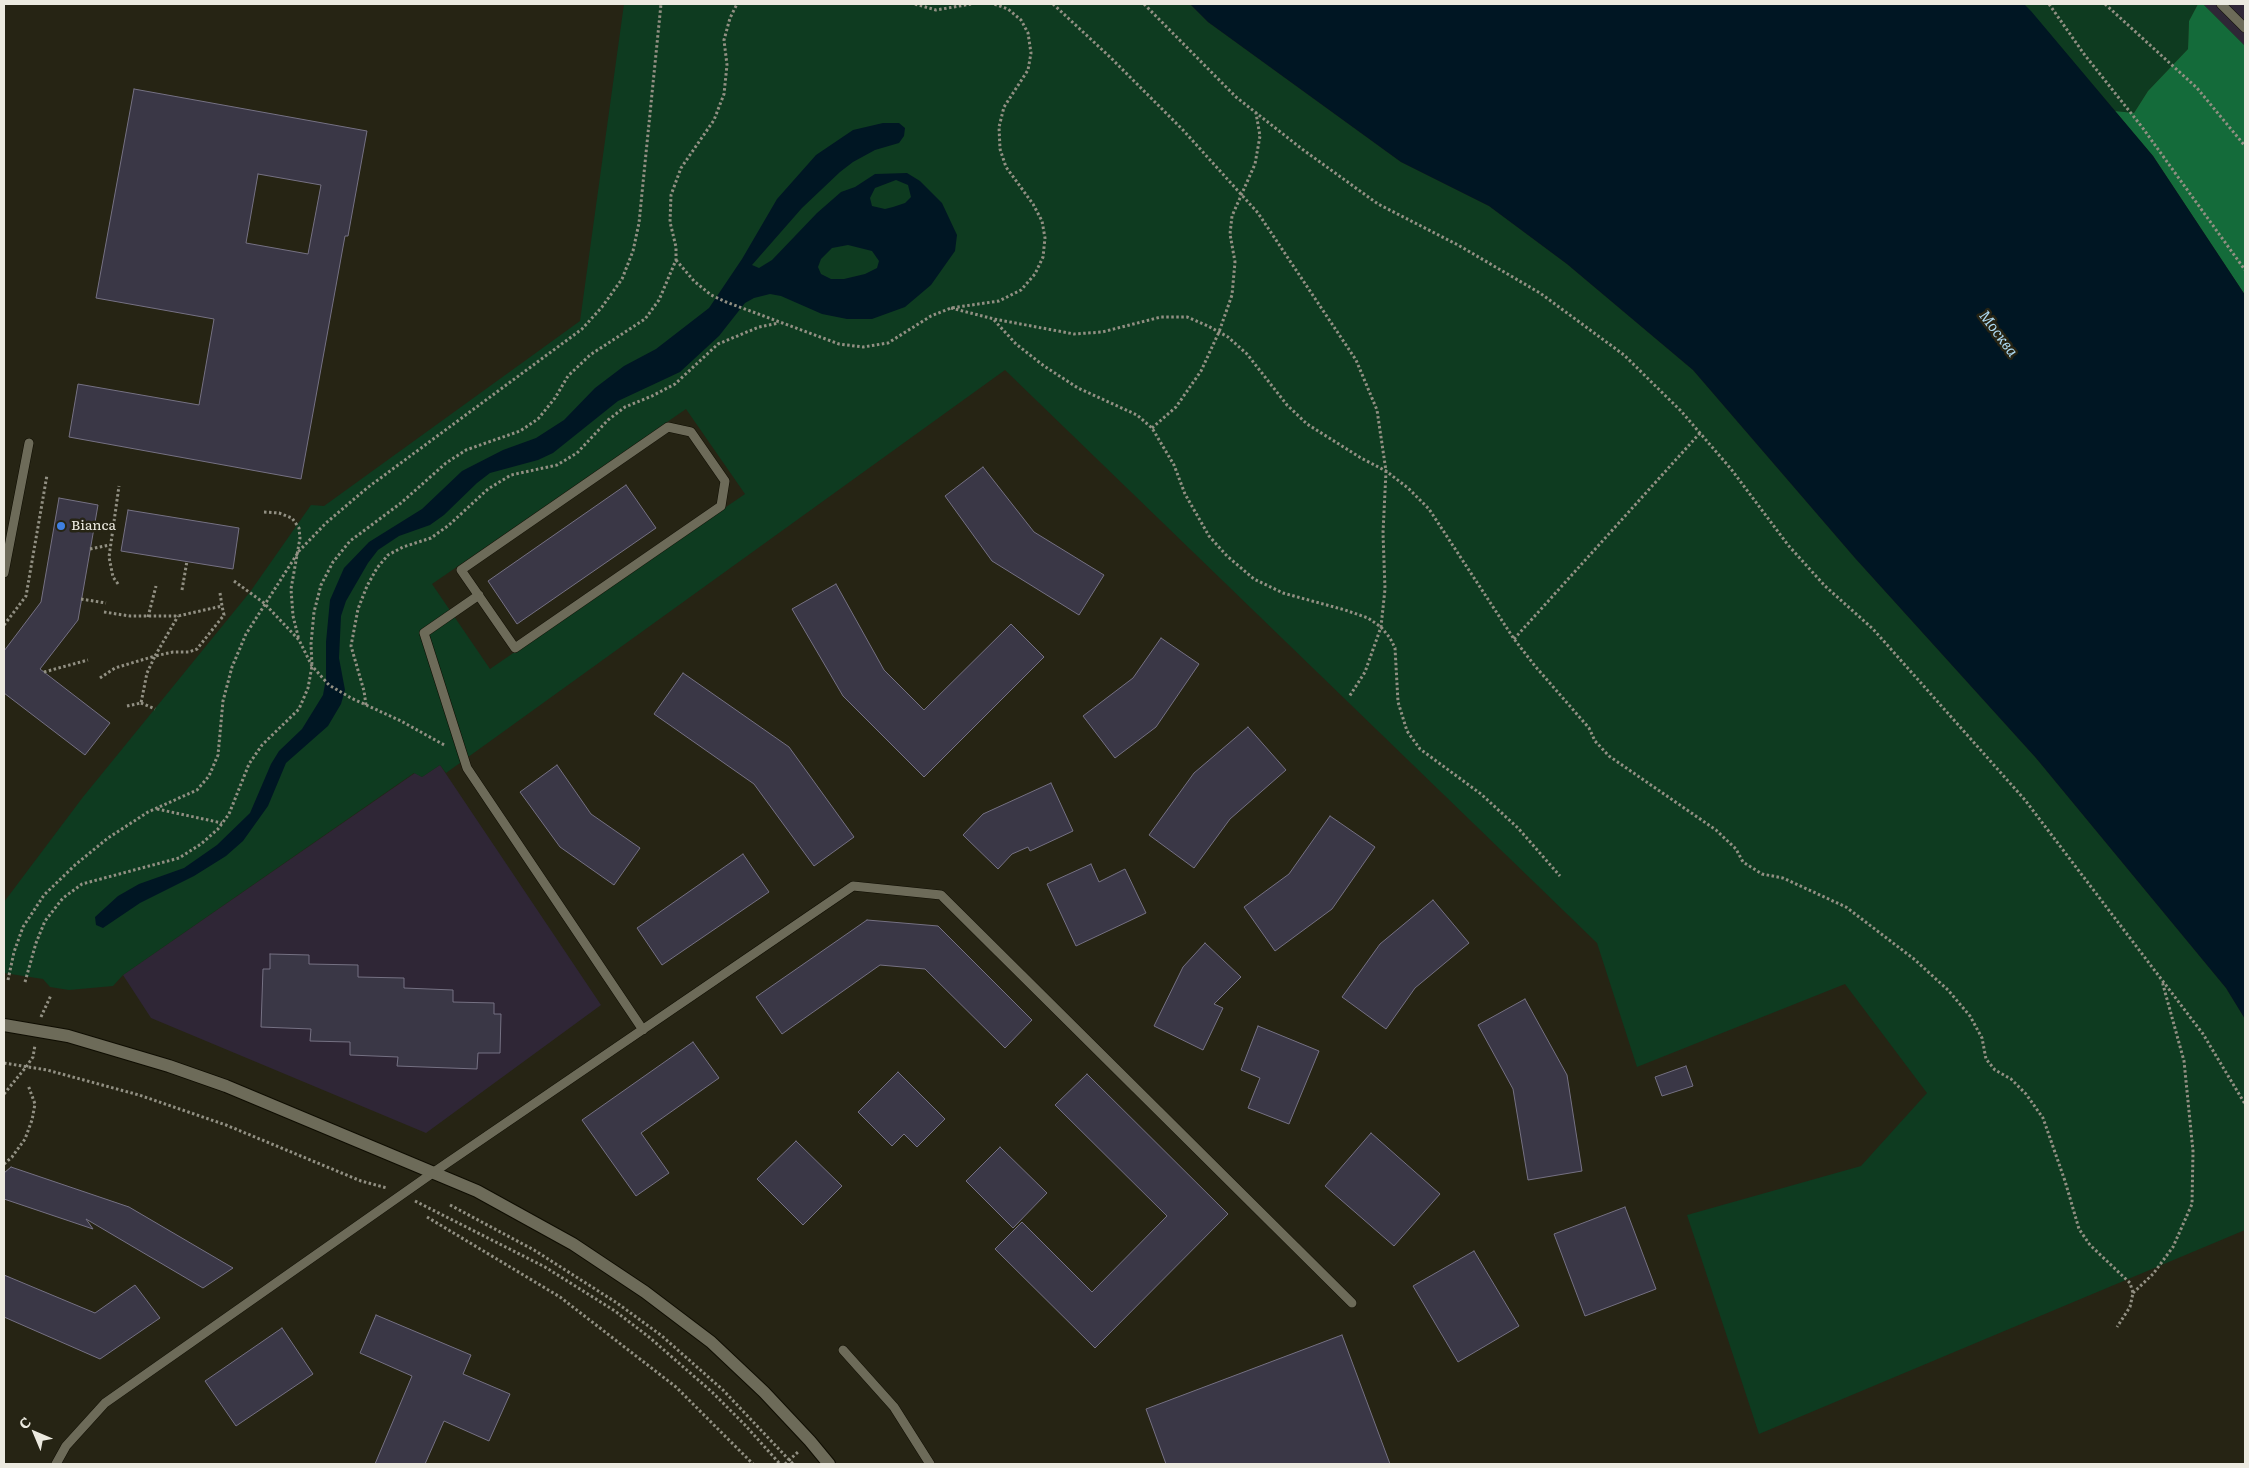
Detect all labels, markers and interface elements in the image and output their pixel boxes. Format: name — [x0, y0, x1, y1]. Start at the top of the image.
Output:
water label: Москва — [1975, 307, 2021, 361]
place label: Bianca — [71, 518, 116, 534]
marker: Bianca — [55, 520, 67, 532]
north arrow — [10, 1408, 60, 1458]
text: С — [14, 1412, 35, 1433]

